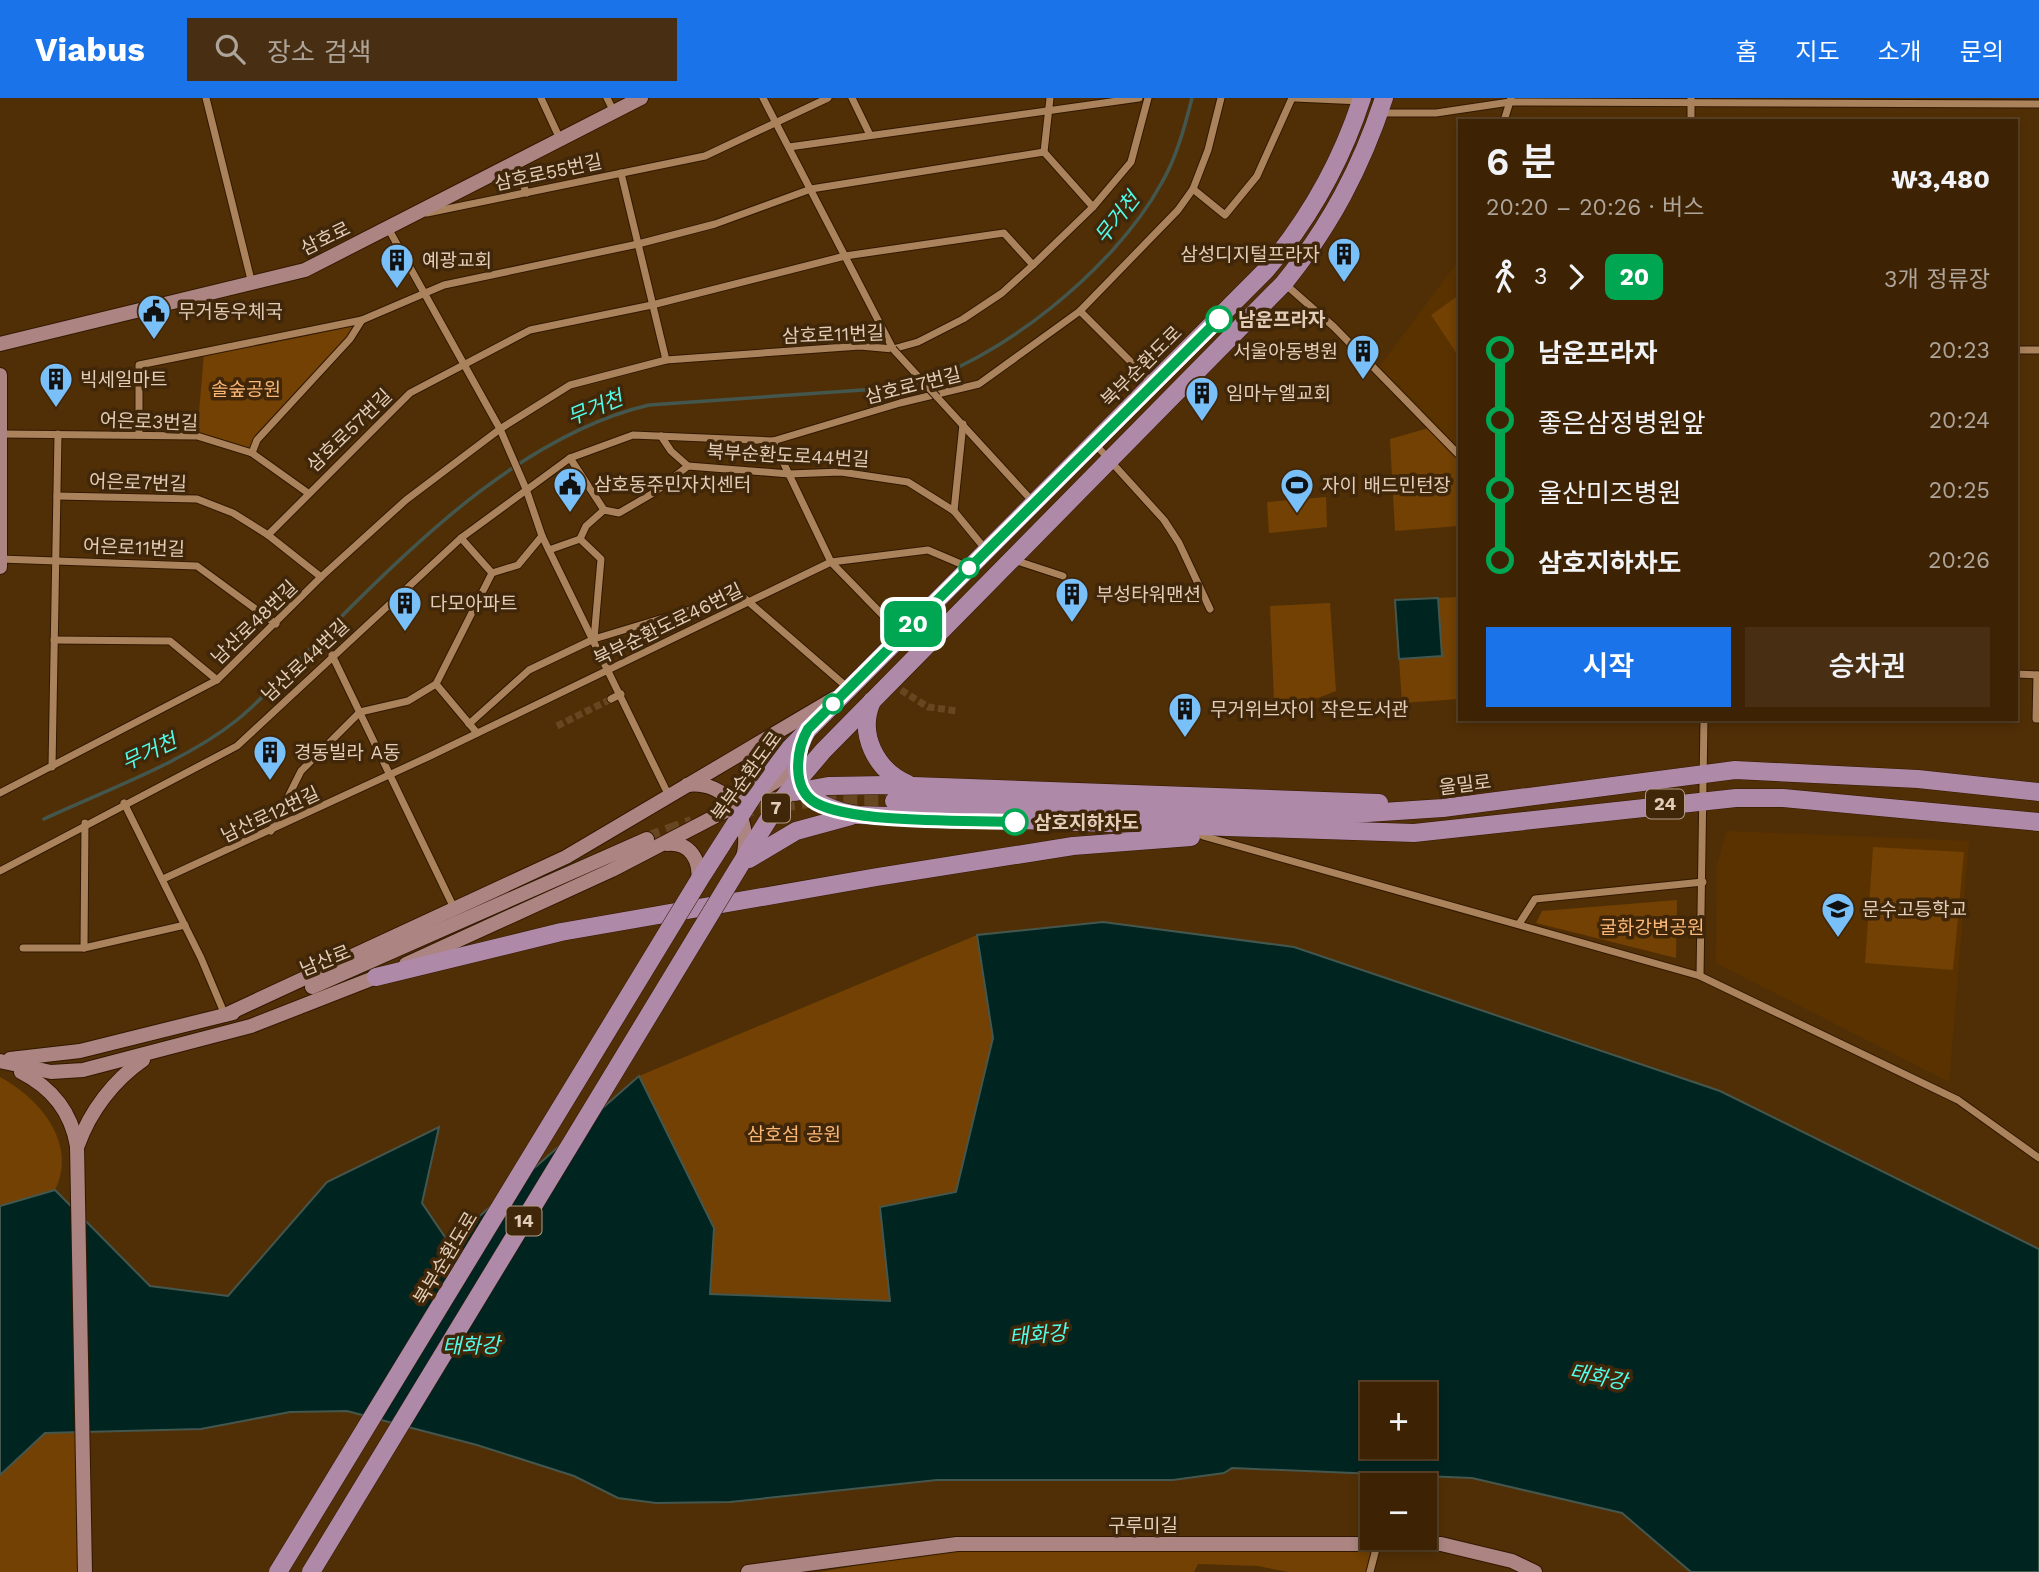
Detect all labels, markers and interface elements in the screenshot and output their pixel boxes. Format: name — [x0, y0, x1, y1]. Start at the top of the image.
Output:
search box — [187, 18, 677, 81]
text: Viabus — [35, 30, 145, 69]
icon: search — [211, 30, 249, 68]
text: 장소 검색 — [267, 37, 372, 67]
text: 홈 — [1735, 38, 1757, 66]
text: 지도 — [1795, 38, 1840, 66]
text: 소개 — [1878, 38, 1922, 66]
text: 문의 — [1960, 38, 2004, 66]
text: 6 분 — [1486, 140, 1556, 184]
street label: 삼호로55번길 — [492, 150, 604, 195]
text: ₩3,480 — [1891, 164, 1990, 194]
water label: 무거천 — [1089, 185, 1146, 248]
text: 20:20 – 20:26 · 버스 — [1486, 194, 1704, 221]
street label: 삼호로 — [297, 217, 354, 260]
building icon: 삼성디지털프라자 — [1325, 235, 1363, 284]
building icon: 예광교회 — [378, 241, 416, 290]
place label: 삼성디지털프라자 — [1180, 243, 1320, 266]
place label: 예광교회 — [422, 249, 492, 272]
icon: walk — [1486, 258, 1524, 296]
icon: forward — [1557, 258, 1595, 296]
text: 3 — [1534, 263, 1547, 290]
text: 20 — [1619, 263, 1649, 291]
text: 3개 정류장 — [1884, 266, 1990, 293]
public building icon: 무거동우체국 — [135, 292, 173, 341]
place label: 무거동우체국 — [178, 300, 283, 323]
marker: 남운프라자 — [1206, 306, 1232, 332]
place label: 남운프라자 — [1238, 308, 1326, 331]
street label: 삼호로11번길 — [782, 321, 885, 348]
street label: 북부순환도로 — [1096, 321, 1187, 412]
building icon: 서울아동병원 — [1344, 332, 1382, 381]
text: 20:23 — [1929, 337, 1990, 364]
text: 남운프라자 — [1538, 338, 1658, 368]
place label: 서울아동병원 — [1233, 340, 1338, 363]
building icon: 빅세일마트 — [37, 360, 75, 409]
street label: 삼호로7번길 — [863, 362, 963, 409]
place label: 빅세일마트 — [80, 368, 167, 391]
building icon: 임마누엘교회 — [1183, 374, 1221, 423]
park label: 솔숲공원 — [211, 378, 281, 401]
place label: 임마누엘교회 — [1226, 382, 1331, 405]
street label: 삼호로57번길 — [302, 384, 397, 477]
water label: 무거천 — [563, 384, 629, 430]
text: 20:24 — [1929, 407, 1990, 434]
street label: 어은로3번길 — [99, 408, 199, 435]
text: 좋은삼정병원앞 — [1538, 408, 1705, 438]
street label: 북부순환도로44번길 — [706, 440, 870, 471]
public building icon: 삼호동주민자치센터 — [551, 465, 589, 514]
sports icon: 자이 배드민턴장 — [1278, 466, 1316, 515]
street label: 어은로7번길 — [89, 469, 187, 496]
place label: 삼호동주민자치센터 — [594, 473, 751, 496]
place label: 자이 배드민턴장 — [1322, 474, 1451, 497]
text: 20:25 — [1929, 477, 1990, 504]
text: 울산미즈병원 — [1538, 478, 1682, 508]
street label: 어은로11번길 — [82, 534, 185, 561]
text: 20:26 — [1928, 547, 1990, 574]
text: 삼호지하차도 — [1538, 548, 1682, 578]
unlabelled marker — [959, 558, 979, 578]
building icon: 부성타워맨션 — [1053, 575, 1091, 624]
street label: 남산로48번길 — [207, 576, 302, 669]
street label: 북부순환도로46번길 — [590, 578, 747, 671]
place label: 부성타워맨션 — [1096, 583, 1201, 606]
building icon: 다모아파트 — [386, 584, 424, 633]
place label: 다모아파트 — [430, 592, 517, 615]
line badge: 20 — [881, 601, 944, 647]
text: 20 — [898, 610, 928, 638]
street label: 남산로44번길 — [257, 614, 354, 706]
button: 시작 — [1486, 627, 1731, 707]
button: 승차권 — [1745, 627, 1990, 707]
building icon: 무거위브자이 작은도서관 — [1166, 690, 1204, 739]
unlabelled marker — [823, 694, 843, 714]
place label: 무거위브자이 작은도서관 — [1210, 698, 1409, 721]
water label: 무거천 — [117, 727, 183, 775]
street label: 북부순환도로 — [706, 727, 787, 825]
building icon: 경동빌라 A동 — [251, 733, 289, 782]
place label: 경동빌라 A동 — [294, 741, 400, 764]
street label: 울밀로 — [1438, 770, 1492, 799]
street label: 남산로12번길 — [217, 782, 323, 847]
road number: 24 — [1646, 790, 1684, 818]
road number: 7 — [762, 794, 790, 822]
marker: 삼호지하차도 — [1002, 809, 1028, 835]
place label: 삼호지하차도 — [1034, 811, 1139, 834]
school or university icon: 문수고등학교 — [1819, 890, 1857, 939]
place label: 문수고등학교 — [1862, 898, 1967, 921]
park label: 굴화강변공원 — [1600, 916, 1704, 939]
street label: 남산로 — [297, 940, 354, 981]
park label: 삼호섬 공원 — [747, 1123, 841, 1146]
road number: 14 — [506, 1206, 542, 1236]
street label: 북부순환도로 — [409, 1207, 482, 1309]
water label: 태화강 — [1008, 1319, 1071, 1349]
water label: 태화강 — [442, 1332, 503, 1359]
water label: 태화강 — [1567, 1359, 1632, 1395]
map controls — [1360, 1382, 1437, 1550]
button: + — [1360, 1382, 1437, 1459]
button: − — [1360, 1473, 1437, 1550]
street label: 구루미길 — [1108, 1514, 1178, 1537]

